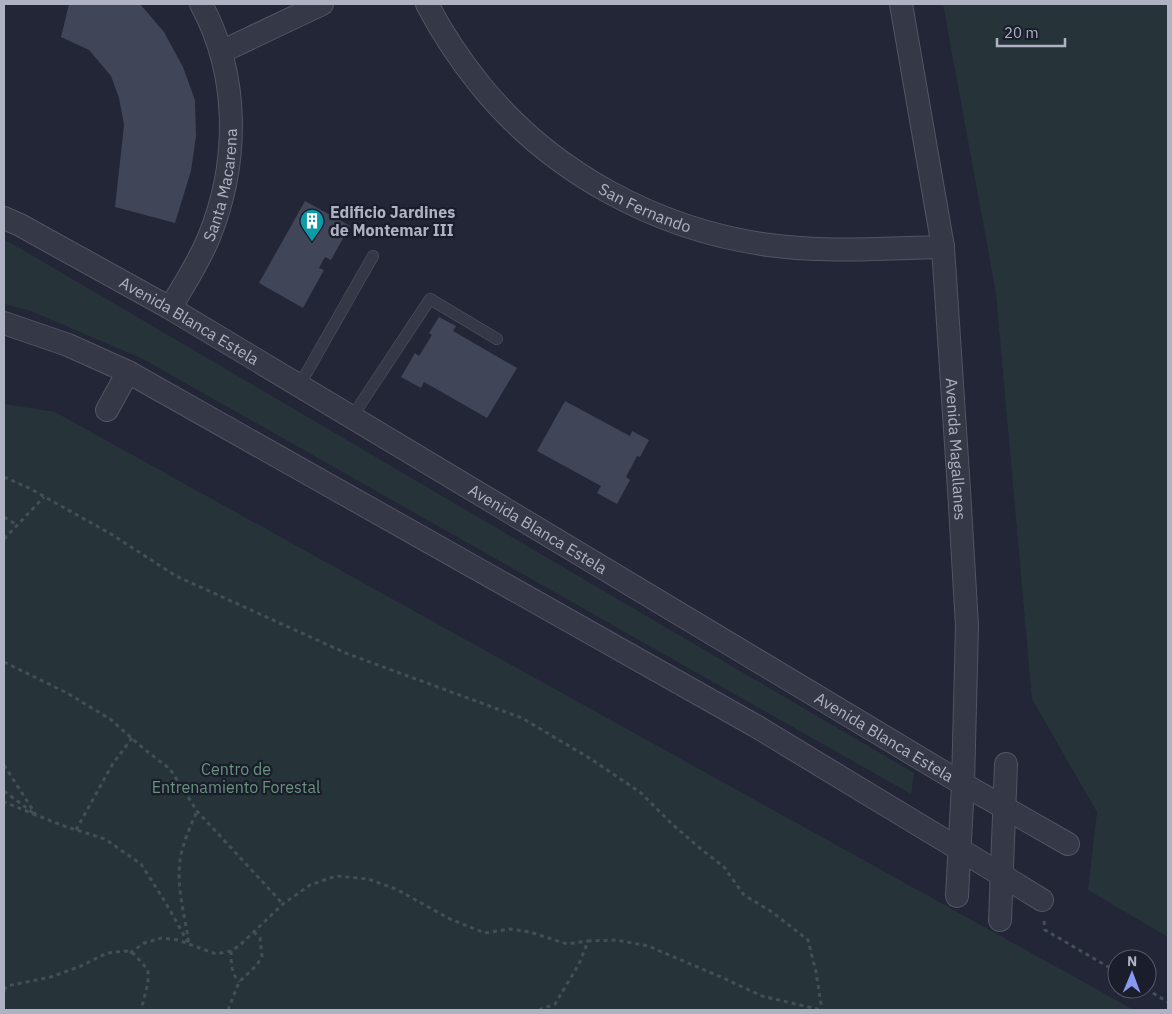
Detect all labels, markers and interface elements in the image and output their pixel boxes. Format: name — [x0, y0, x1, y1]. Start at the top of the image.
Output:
scale bar — [997, 15, 1064, 47]
text: 20 m — [1004, 23, 1039, 42]
street label: Santa Macarena — [198, 128, 241, 244]
street label: San Fernando — [595, 178, 694, 237]
place label: Edificio Jardines de Montemar III — [330, 202, 455, 240]
building icon: Edificio Jardines de Montemar III — [299, 208, 325, 242]
street label: Avenida Blanca Estela — [116, 272, 263, 369]
street label: Avenida Magallanes — [942, 377, 971, 521]
street label: Avenida Blanca Estela — [465, 480, 611, 578]
street label: Avenida Blanca Estela — [811, 687, 958, 786]
park label: Centro de Entrenamiento Forestal — [152, 759, 320, 797]
north arrow — [1107, 949, 1157, 999]
text: N — [1127, 952, 1137, 970]

